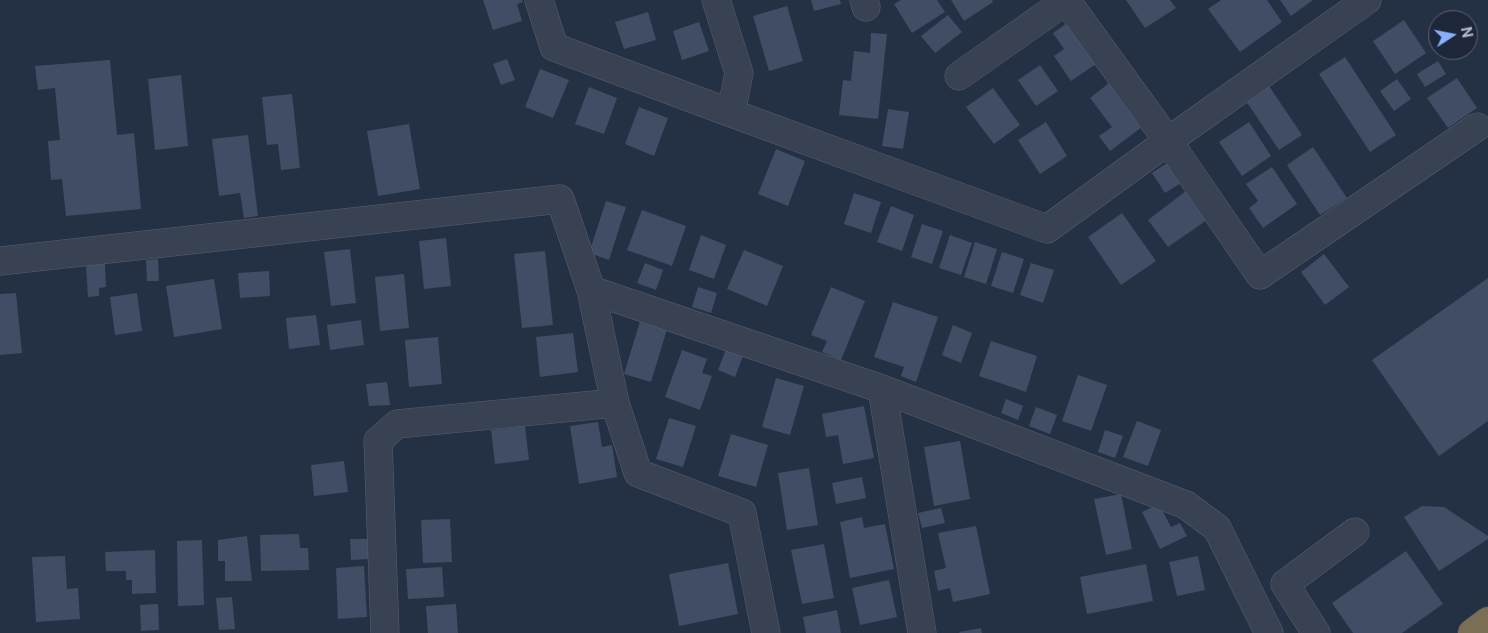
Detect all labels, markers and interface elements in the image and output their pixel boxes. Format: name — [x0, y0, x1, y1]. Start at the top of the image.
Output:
north arrow — [1428, 10, 1478, 60]
text: N — [1458, 25, 1476, 39]

